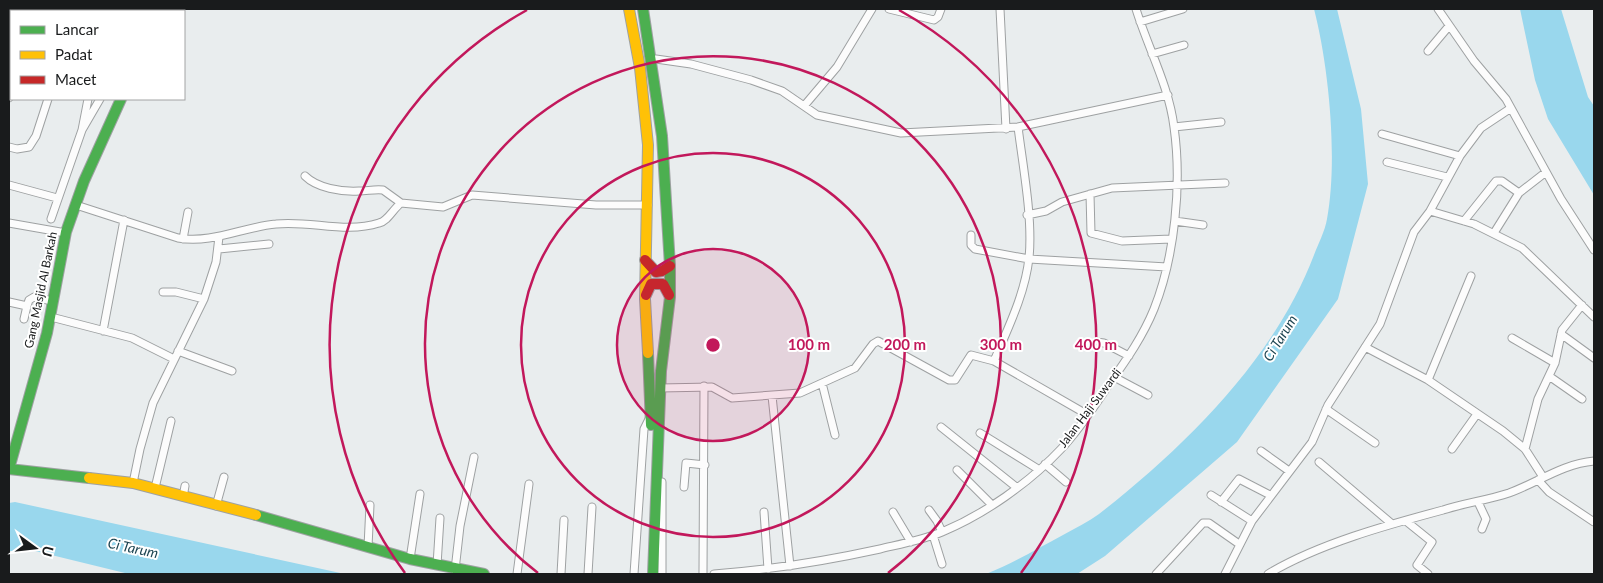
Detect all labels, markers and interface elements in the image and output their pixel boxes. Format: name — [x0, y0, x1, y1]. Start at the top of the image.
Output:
legend — [10, 10, 185, 100]
text: Lancar — [55, 20, 99, 38]
text: Padat — [55, 45, 93, 63]
text: Macet — [55, 70, 97, 88]
street label: Gang Masjid Al Barkah — [21, 230, 60, 350]
water label: Ci Tarum — [1259, 311, 1300, 364]
text: 100 m — [788, 335, 830, 353]
text: 200 m — [884, 335, 926, 353]
text: 300 m — [980, 335, 1022, 353]
text: 400 m — [1075, 335, 1117, 353]
centre of rings — [704, 336, 722, 354]
street label: Jalan Haji Suwardi — [1055, 365, 1124, 450]
north arrow — [10, 523, 60, 573]
water label: Ci Tarum — [106, 534, 160, 561]
text: U — [38, 544, 58, 559]

